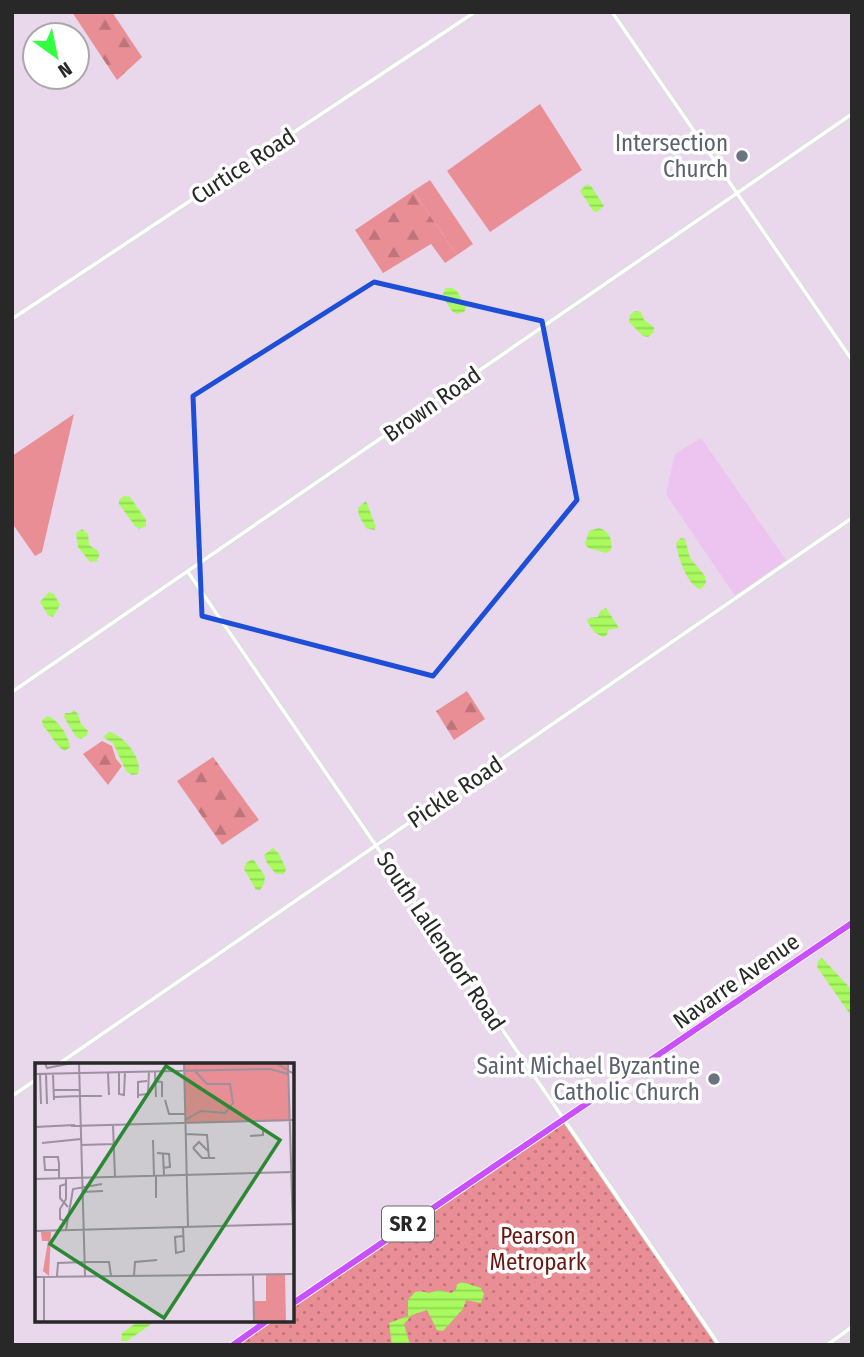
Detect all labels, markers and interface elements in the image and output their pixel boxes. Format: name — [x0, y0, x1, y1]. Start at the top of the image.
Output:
north arrow — [21, 21, 91, 91]
text: N — [54, 57, 76, 83]
street label: Curtice Road — [186, 122, 300, 210]
place label: Intersection Church — [615, 129, 728, 183]
marker: Intersection Church — [734, 148, 750, 164]
street label: Brown Road — [378, 360, 486, 448]
street label: Pickle Road — [402, 750, 508, 834]
street label: South Lallendorf Road — [371, 846, 511, 1036]
street label: Navarre Avenue — [668, 927, 804, 1035]
place label: Saint Michael Byzantine Catholic Church — [476, 1052, 700, 1106]
inset map — [35, 1063, 294, 1322]
marker: Saint Michael Byzantine Catholic Church — [706, 1071, 722, 1087]
road number: SR 2 — [382, 1206, 434, 1242]
park label: Pearson Metropark — [490, 1222, 587, 1276]

